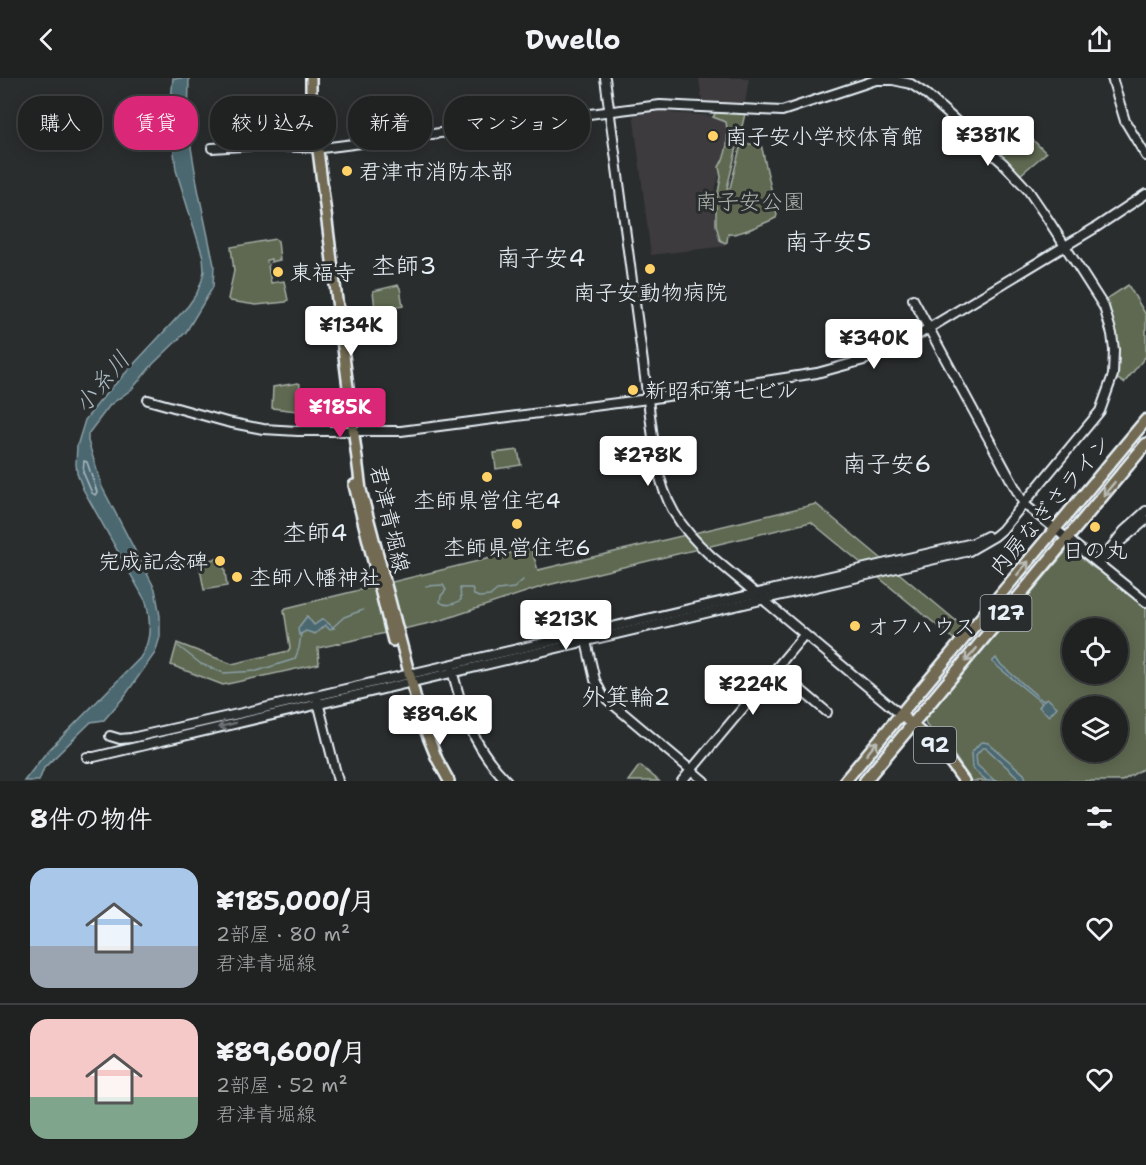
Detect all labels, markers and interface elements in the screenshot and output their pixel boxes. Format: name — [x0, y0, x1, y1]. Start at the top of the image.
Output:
text: Dwello — [525, 21, 621, 58]
icon: back — [30, 23, 63, 56]
icon: share — [1083, 23, 1116, 56]
chip: 購入 — [18, 96, 102, 150]
chip: 賃貸 — [114, 96, 198, 150]
chip: 絞り込み — [210, 96, 336, 150]
chip: 新着 — [348, 96, 432, 150]
chip: マンション — [444, 96, 590, 150]
pin: ¥381K — [946, 116, 1030, 167]
place label: 南子安小学校体育館 — [725, 122, 923, 151]
text: ¥381K — [956, 122, 1020, 148]
marker: 南子安小学校体育館 — [706, 129, 720, 143]
place label: 君津市消防本部 — [359, 157, 513, 186]
marker: 君津市消防本部 — [340, 164, 354, 178]
park label: 南子安公園 — [695, 187, 805, 216]
district label: 南子安5 — [785, 226, 871, 258]
district label: 南子安4 — [497, 242, 585, 274]
district label: 杢師3 — [372, 250, 436, 282]
place label: 東福寺 — [290, 258, 356, 287]
marker: 南子安動物病院 — [643, 262, 657, 276]
marker: 東福寺 — [271, 265, 285, 279]
place label: 南子安動物病院 — [573, 278, 727, 307]
pin: ¥134K — [309, 306, 393, 357]
text: ¥134K — [319, 312, 383, 338]
pin: ¥340K — [832, 319, 916, 370]
text: ¥340K — [839, 325, 909, 351]
water label: 小糸川 — [67, 344, 137, 420]
place label: 新昭和第七ビル — [645, 376, 799, 405]
marker: 新昭和第七ビル — [626, 383, 640, 397]
pin: ¥185K — [298, 388, 382, 439]
text: ¥185K — [309, 394, 371, 420]
street label: 内房なぎさライン — [983, 429, 1117, 581]
pin: ¥278K — [606, 436, 690, 487]
text: ¥278K — [614, 442, 682, 468]
district label: 南子安6 — [843, 448, 931, 480]
street label: 君津青堀線 — [363, 462, 417, 576]
marker: 杢師県営住宅4 — [480, 470, 494, 484]
one-way arrow — [1102, 481, 1115, 497]
place label: 杢師県営住宅4 — [413, 486, 561, 515]
district label: 杢師4 — [283, 517, 347, 549]
marker: 杢師県営住宅6 — [510, 517, 524, 531]
marker: 日の丸 — [1088, 520, 1102, 534]
place label: 杢師県営住宅6 — [443, 533, 591, 562]
place label: 日の丸 — [1062, 536, 1128, 565]
place label: 完成記念碑 — [98, 547, 208, 576]
marker: 完成記念碑 — [213, 554, 227, 568]
one-way arrow — [1016, 561, 1030, 576]
place label: 杢師八幡神社 — [249, 563, 381, 592]
marker: 杢師八幡神社 — [230, 570, 244, 584]
road number: 127 — [980, 595, 1032, 631]
pin: ¥213K — [524, 600, 608, 651]
text: ¥213K — [534, 606, 598, 632]
place label: オフハウス — [867, 612, 976, 641]
map controls — [1062, 618, 1128, 762]
button: locate — [1062, 618, 1128, 684]
marker: オフハウス — [848, 619, 862, 633]
one-way arrow — [964, 647, 978, 662]
pin: ¥224K — [711, 665, 795, 716]
text: ¥224K — [719, 671, 787, 697]
district label: 外箕輪2 — [582, 681, 670, 713]
pin: ¥89.6K — [391, 695, 489, 746]
button: layers — [1062, 696, 1128, 762]
text: ¥89.6K — [403, 701, 477, 727]
one-way arrow — [218, 720, 237, 732]
road number: 92 — [914, 727, 956, 763]
one-way arrow — [865, 740, 878, 756]
text: 8件の物件 — [30, 801, 152, 836]
icon: filters — [1083, 801, 1116, 834]
text: ¥185,000/月 — [216, 883, 376, 918]
icon: home — [78, 892, 150, 964]
icon: heart — [1083, 912, 1116, 945]
text: 2部屋 · 80 m² — [216, 921, 350, 947]
text: 君津青堀線 — [216, 950, 316, 976]
text: ¥89,600/月 — [216, 1034, 367, 1069]
icon: home — [78, 1043, 150, 1115]
icon: heart — [1083, 1063, 1116, 1096]
text: 2部屋 · 52 m² — [216, 1072, 348, 1098]
text: 君津青堀線 — [216, 1101, 316, 1127]

